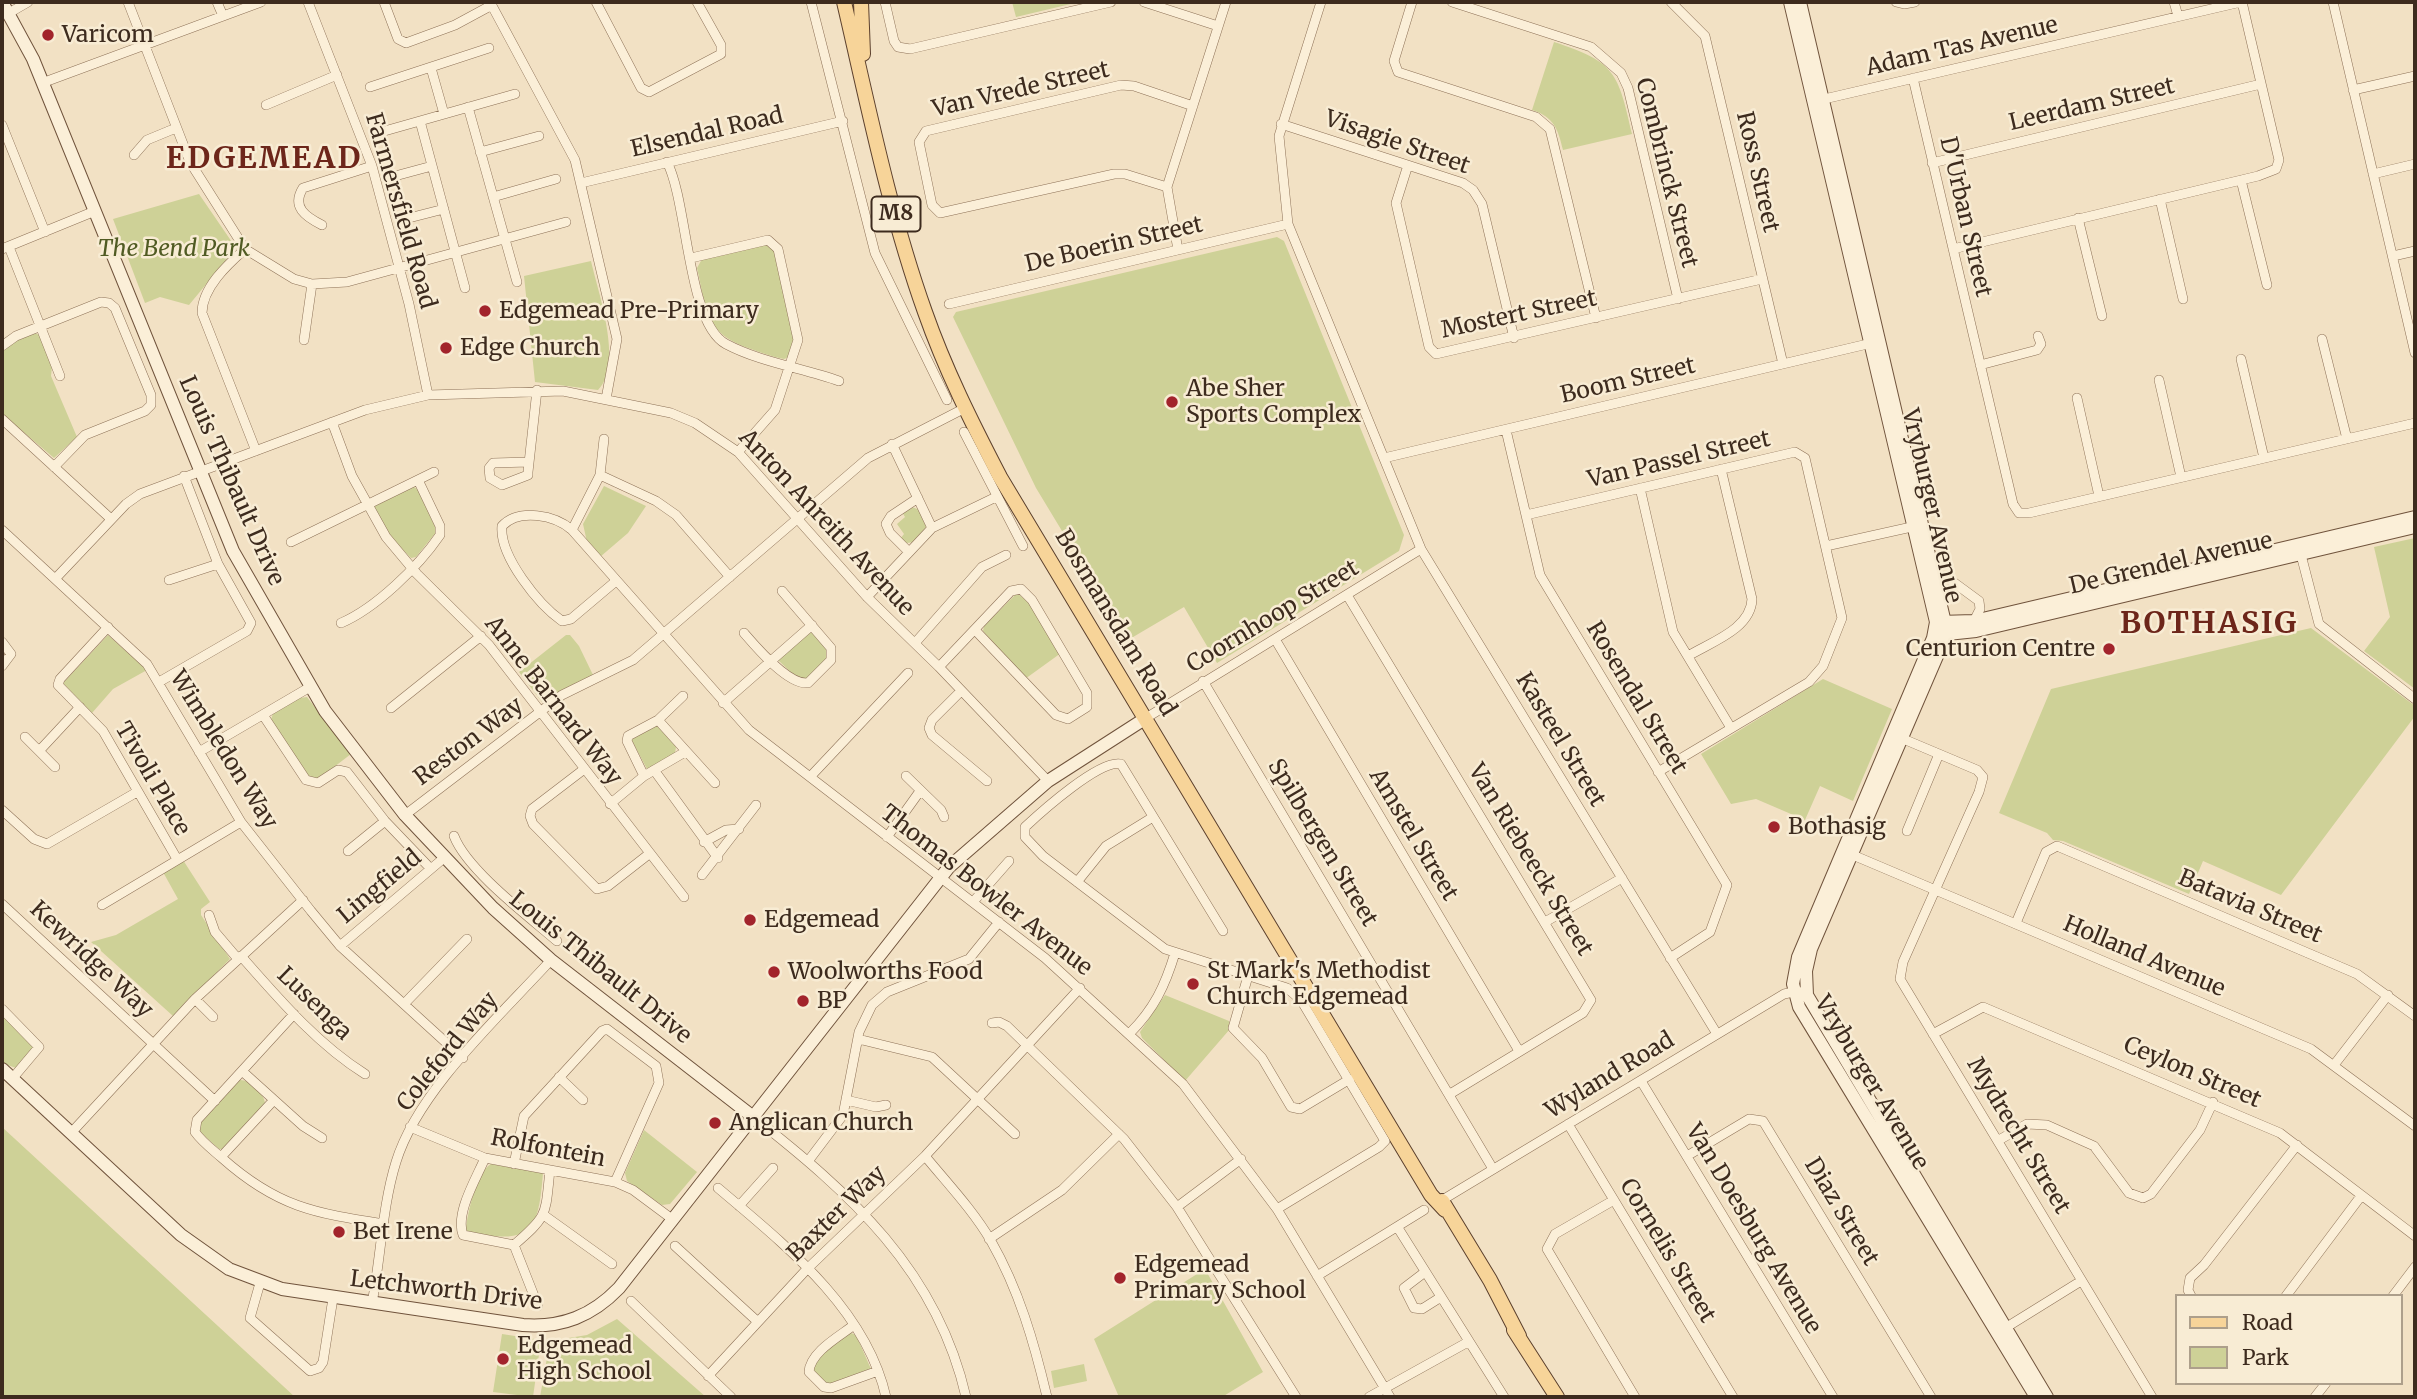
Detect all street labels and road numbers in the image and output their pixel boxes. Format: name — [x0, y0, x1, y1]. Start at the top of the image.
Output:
street label: Adam Tas Avenue — [1863, 11, 2061, 83]
street label: Van Vrede Street — [930, 56, 1112, 124]
street label: Leerdam Street — [2007, 73, 2177, 137]
street label: Combrinck Street — [1629, 75, 1703, 271]
street label: Elsendal Road — [628, 102, 786, 164]
street label: Visagie Street — [1321, 105, 1473, 181]
street label: Ross Street — [1730, 109, 1784, 235]
street label: Farmersfield Road — [359, 110, 441, 312]
street label: D'Urban Street — [1933, 134, 1997, 300]
road number: M8 — [872, 196, 920, 232]
street label: De Boerin Street — [1022, 211, 1206, 279]
street label: Mostert Street — [1439, 285, 1599, 345]
street label: Boom Street — [1558, 352, 1698, 410]
street label: Louis Thibault Drive — [172, 372, 290, 590]
street label: Vryburger Avenue — [1895, 406, 1967, 606]
street label: Anton Anreith Avenue — [733, 424, 919, 622]
street label: Van Passel Street — [1585, 426, 1773, 494]
street label: Bosmansdam Road — [1048, 525, 1182, 721]
street label: De Grendel Avenue — [2067, 527, 2275, 601]
street label: Coornhoop Street — [1182, 555, 1364, 679]
street label: Anne Barnard Way — [478, 611, 628, 791]
street label: Rosendal Street — [1580, 617, 1692, 779]
street label: Wimbledon Way — [163, 666, 283, 834]
street label: Kasteel Street — [1509, 668, 1611, 812]
street label: Reston Way — [409, 692, 529, 792]
street label: Tivoli Place — [108, 717, 196, 841]
street label: Spilbergen Street — [1261, 754, 1383, 932]
street label: Van Riebeeck Street — [1462, 759, 1598, 961]
street label: Amstel Street — [1363, 764, 1463, 906]
street label: Thomas Bowler Avenue — [875, 800, 1097, 982]
street label: Lingfield — [333, 844, 427, 930]
street label: Batavia Street — [2174, 864, 2326, 950]
street label: Louis Thibault Drive — [503, 886, 697, 1050]
street label: Kewridge Way — [24, 896, 158, 1024]
street label: Holland Avenue — [2059, 910, 2229, 1004]
street label: Lusenga — [271, 962, 357, 1046]
street label: Coleford Way — [392, 987, 504, 1117]
street label: Vryburger Avenue — [1808, 991, 1934, 1175]
street label: Wyland Road — [1541, 1027, 1679, 1125]
street label: Ceylon Street — [2119, 1032, 2265, 1114]
street label: Mydrecht Street — [1961, 1053, 2075, 1219]
street label: Van Doesburg Avenue — [1679, 1119, 1827, 1339]
street label: Rolfontein — [488, 1124, 608, 1174]
street label: Diaz Street — [1798, 1153, 1884, 1271]
street label: Baxter Way — [782, 1160, 892, 1268]
street label: Cornelis Street — [1613, 1174, 1721, 1328]
street label: Letchworth Drive — [348, 1266, 544, 1316]

